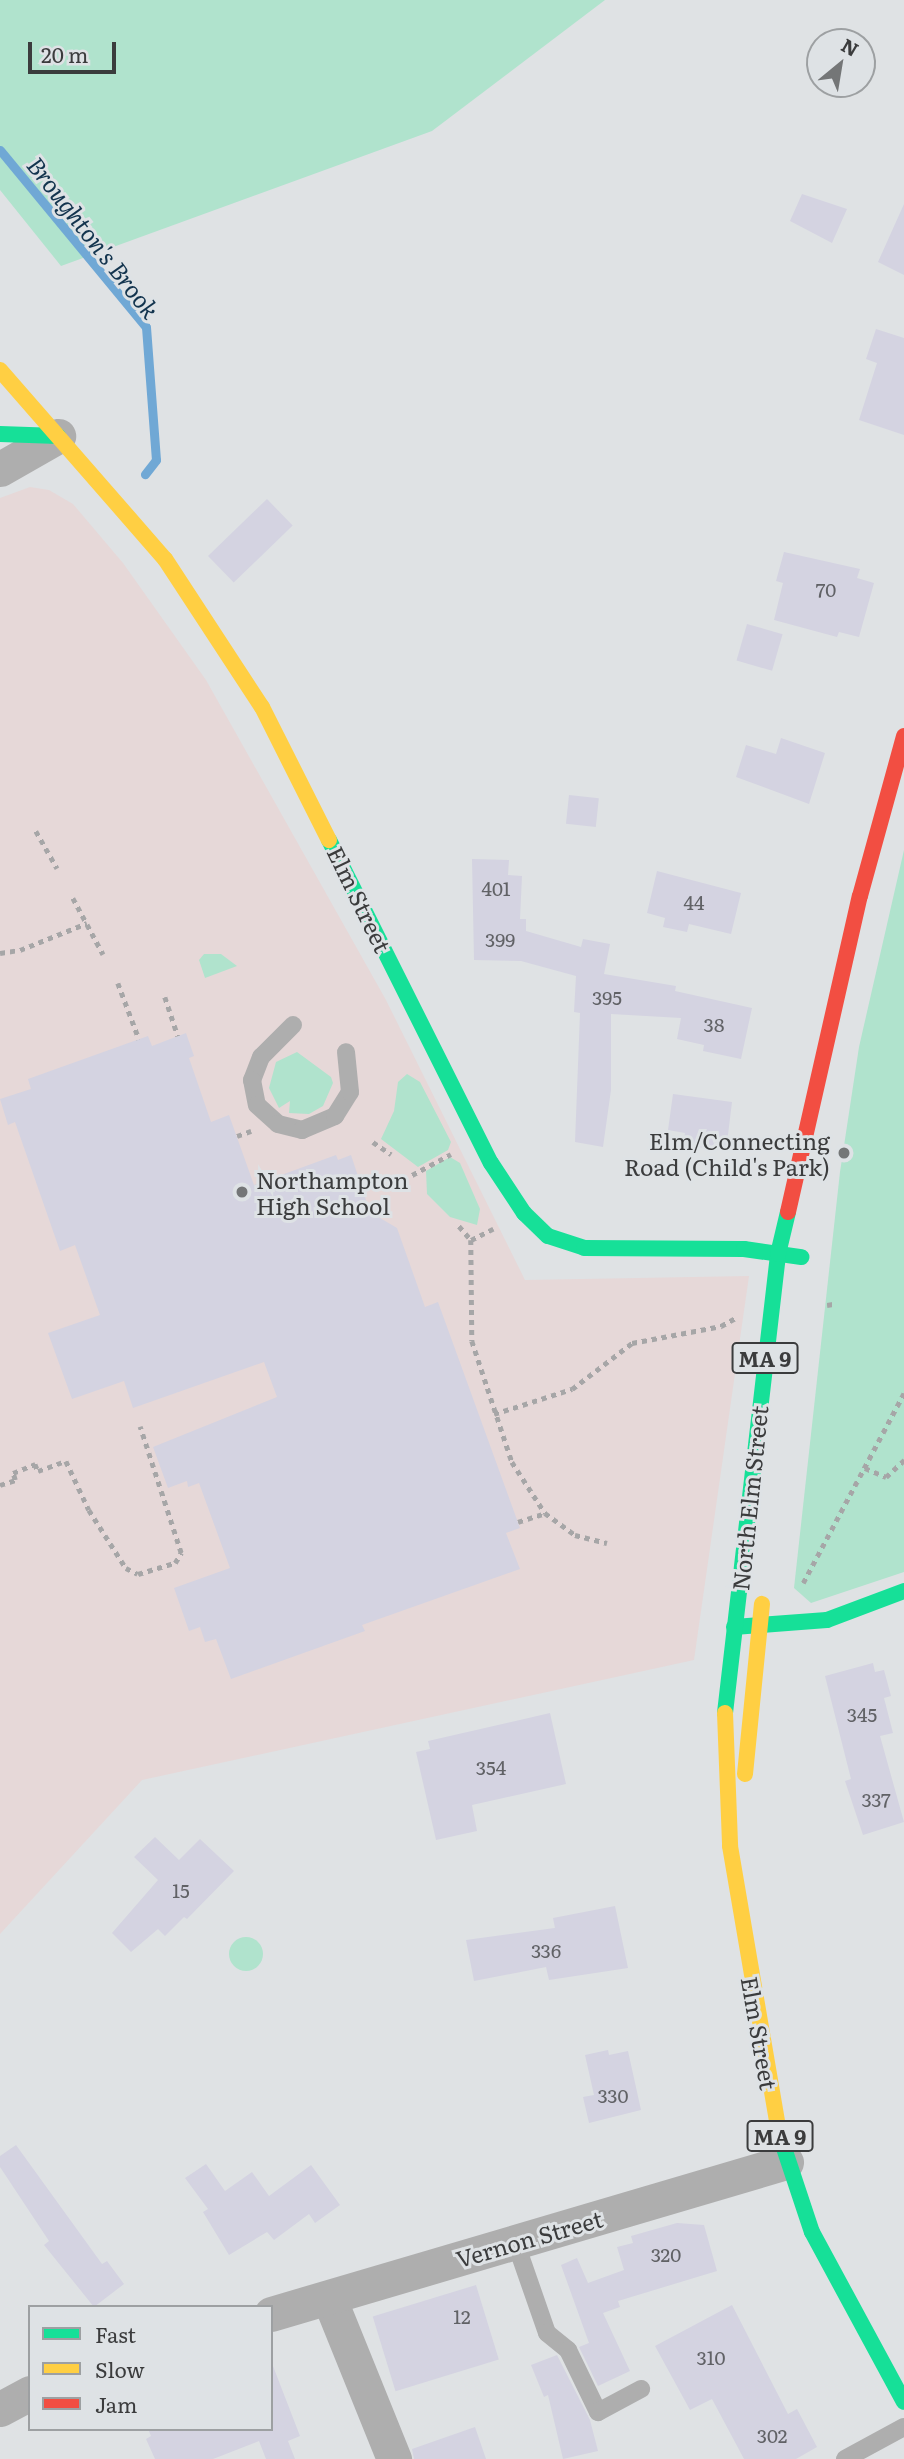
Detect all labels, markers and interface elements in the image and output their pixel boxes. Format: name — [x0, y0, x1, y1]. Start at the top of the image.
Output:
scale bar — [32, 28, 119, 72]
north arrow — [806, 28, 876, 98]
text: N — [837, 30, 864, 63]
text: 20 m — [41, 38, 88, 69]
water label: Broughton's Brook — [22, 151, 166, 323]
house number: 70 — [816, 579, 836, 601]
street label: Elm Street — [322, 841, 398, 957]
house number: 401 — [481, 878, 511, 900]
house number: 44 — [684, 892, 704, 914]
house number: 399 — [485, 929, 515, 951]
house number: 395 — [592, 987, 622, 1009]
house number: 38 — [704, 1014, 724, 1036]
place label: Elm/Connecting Road (Child's Park) — [624, 1126, 830, 1180]
marker: Elm/Connecting Road (Child's Park) — [836, 1145, 852, 1161]
place label: Northampton High School — [256, 1165, 408, 1219]
marker: Northampton High School — [234, 1184, 250, 1200]
road number: MA 9 — [730, 1340, 800, 1376]
street label: North Elm Street — [726, 1404, 772, 1592]
house number: 345 — [847, 1704, 877, 1726]
house number: 354 — [476, 1757, 506, 1779]
house number: 337 — [861, 1789, 891, 1811]
house number: 15 — [172, 1880, 190, 1902]
house number: 336 — [531, 1940, 561, 1962]
street label: Elm Street — [736, 1974, 784, 2092]
house number: 330 — [597, 2085, 629, 2107]
road number: MA 9 — [745, 2118, 815, 2154]
street label: Vernon Street — [453, 2204, 605, 2272]
house number: 320 — [651, 2244, 681, 2266]
legend — [28, 2305, 273, 2431]
house number: 12 — [453, 2306, 471, 2328]
text: Fast — [95, 2318, 136, 2349]
house number: 310 — [696, 2347, 726, 2369]
text: Slow — [95, 2353, 145, 2384]
text: Jam — [95, 2388, 137, 2419]
house number: 302 — [757, 2425, 787, 2447]

